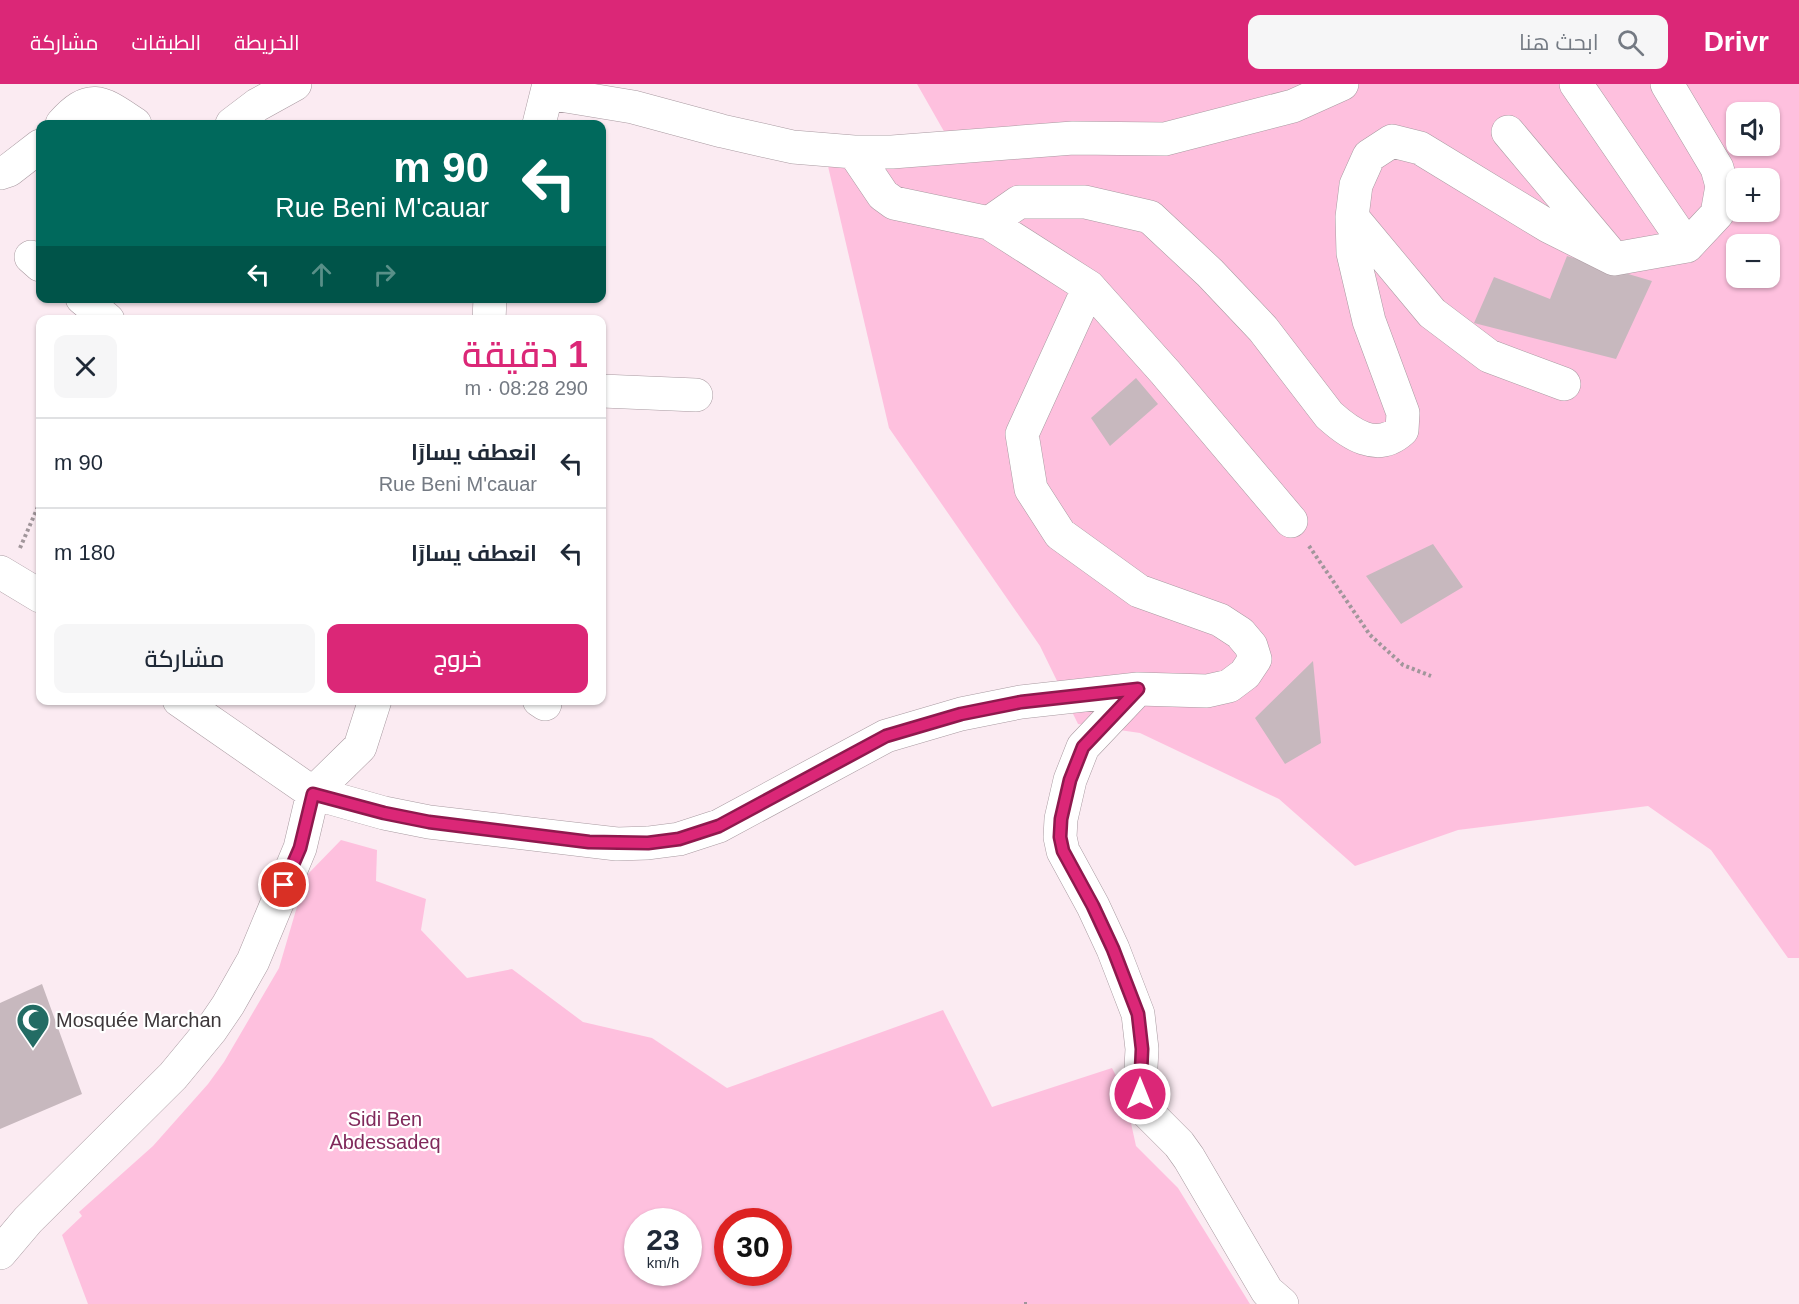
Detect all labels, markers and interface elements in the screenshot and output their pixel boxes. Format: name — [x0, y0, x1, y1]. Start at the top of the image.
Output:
search box — [1248, 15, 1668, 69]
icon: search — [1614, 26, 1647, 59]
text: Drivr — [1704, 26, 1769, 57]
text: ابحث هنا — [1519, 30, 1599, 55]
text: مشاركة — [30, 31, 99, 54]
text: الطبقات — [132, 31, 201, 54]
text: الخريطة — [234, 31, 300, 54]
map controls — [1726, 102, 1780, 288]
button: sound — [1726, 102, 1780, 156]
text: 90 m — [393, 144, 489, 191]
icon: left — [510, 144, 588, 222]
button: + — [1726, 168, 1780, 222]
text: Rue Beni M'cauar — [275, 193, 489, 223]
button: − — [1726, 234, 1780, 288]
icon: left — [242, 258, 275, 291]
icon: ahead — [305, 258, 338, 291]
icon: right — [368, 258, 401, 291]
text: 1 دقيقة — [462, 334, 588, 375]
button: close — [54, 335, 117, 398]
text: 290 m · 08:28 — [465, 377, 588, 399]
text: انعطف يسارًا — [411, 440, 537, 465]
icon: left — [555, 447, 588, 480]
text: 90 m — [54, 450, 103, 475]
text: Rue Beni M'cauar — [379, 473, 537, 495]
icon: left — [555, 537, 588, 570]
text: 180 m — [54, 540, 115, 565]
text: انعطف يسارًا — [411, 541, 537, 566]
button: مشاركة — [54, 624, 315, 693]
button: خروج — [327, 624, 588, 693]
pin — [258, 859, 309, 910]
icon: arrive — [267, 868, 300, 901]
mosque icon: Mosquée Marchan — [15, 1002, 51, 1049]
place label: Mosquée Marchan — [56, 1009, 222, 1031]
position arrow — [1108, 1062, 1172, 1126]
park label: Sidi Ben Abdessadeq — [329, 1108, 441, 1153]
speed limit sign: 30 — [714, 1208, 792, 1286]
text: 23 — [646, 1223, 680, 1256]
text: km/h — [647, 1254, 679, 1271]

